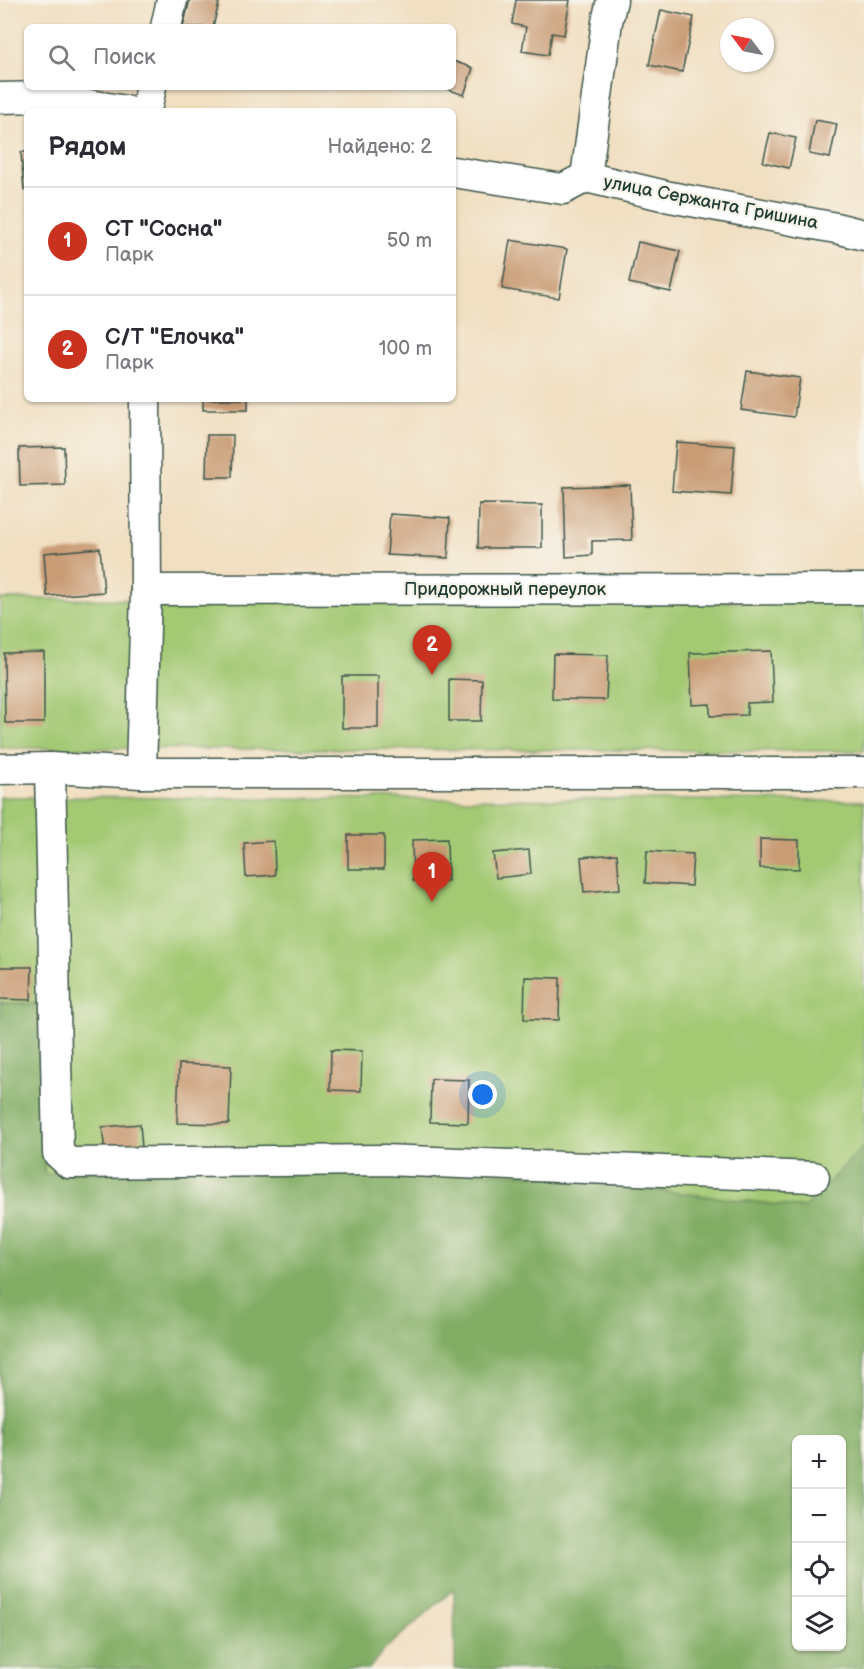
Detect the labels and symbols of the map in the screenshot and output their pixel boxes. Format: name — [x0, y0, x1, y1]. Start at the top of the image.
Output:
north arrow — [720, 18, 774, 72]
street label: улица Сержанта Гришина — [602, 171, 820, 234]
street label: Придорожный переулок — [404, 579, 607, 600]
pin: 2 — [412, 626, 452, 675]
pin: 1 — [412, 852, 452, 902]
your location — [468, 1080, 497, 1109]

